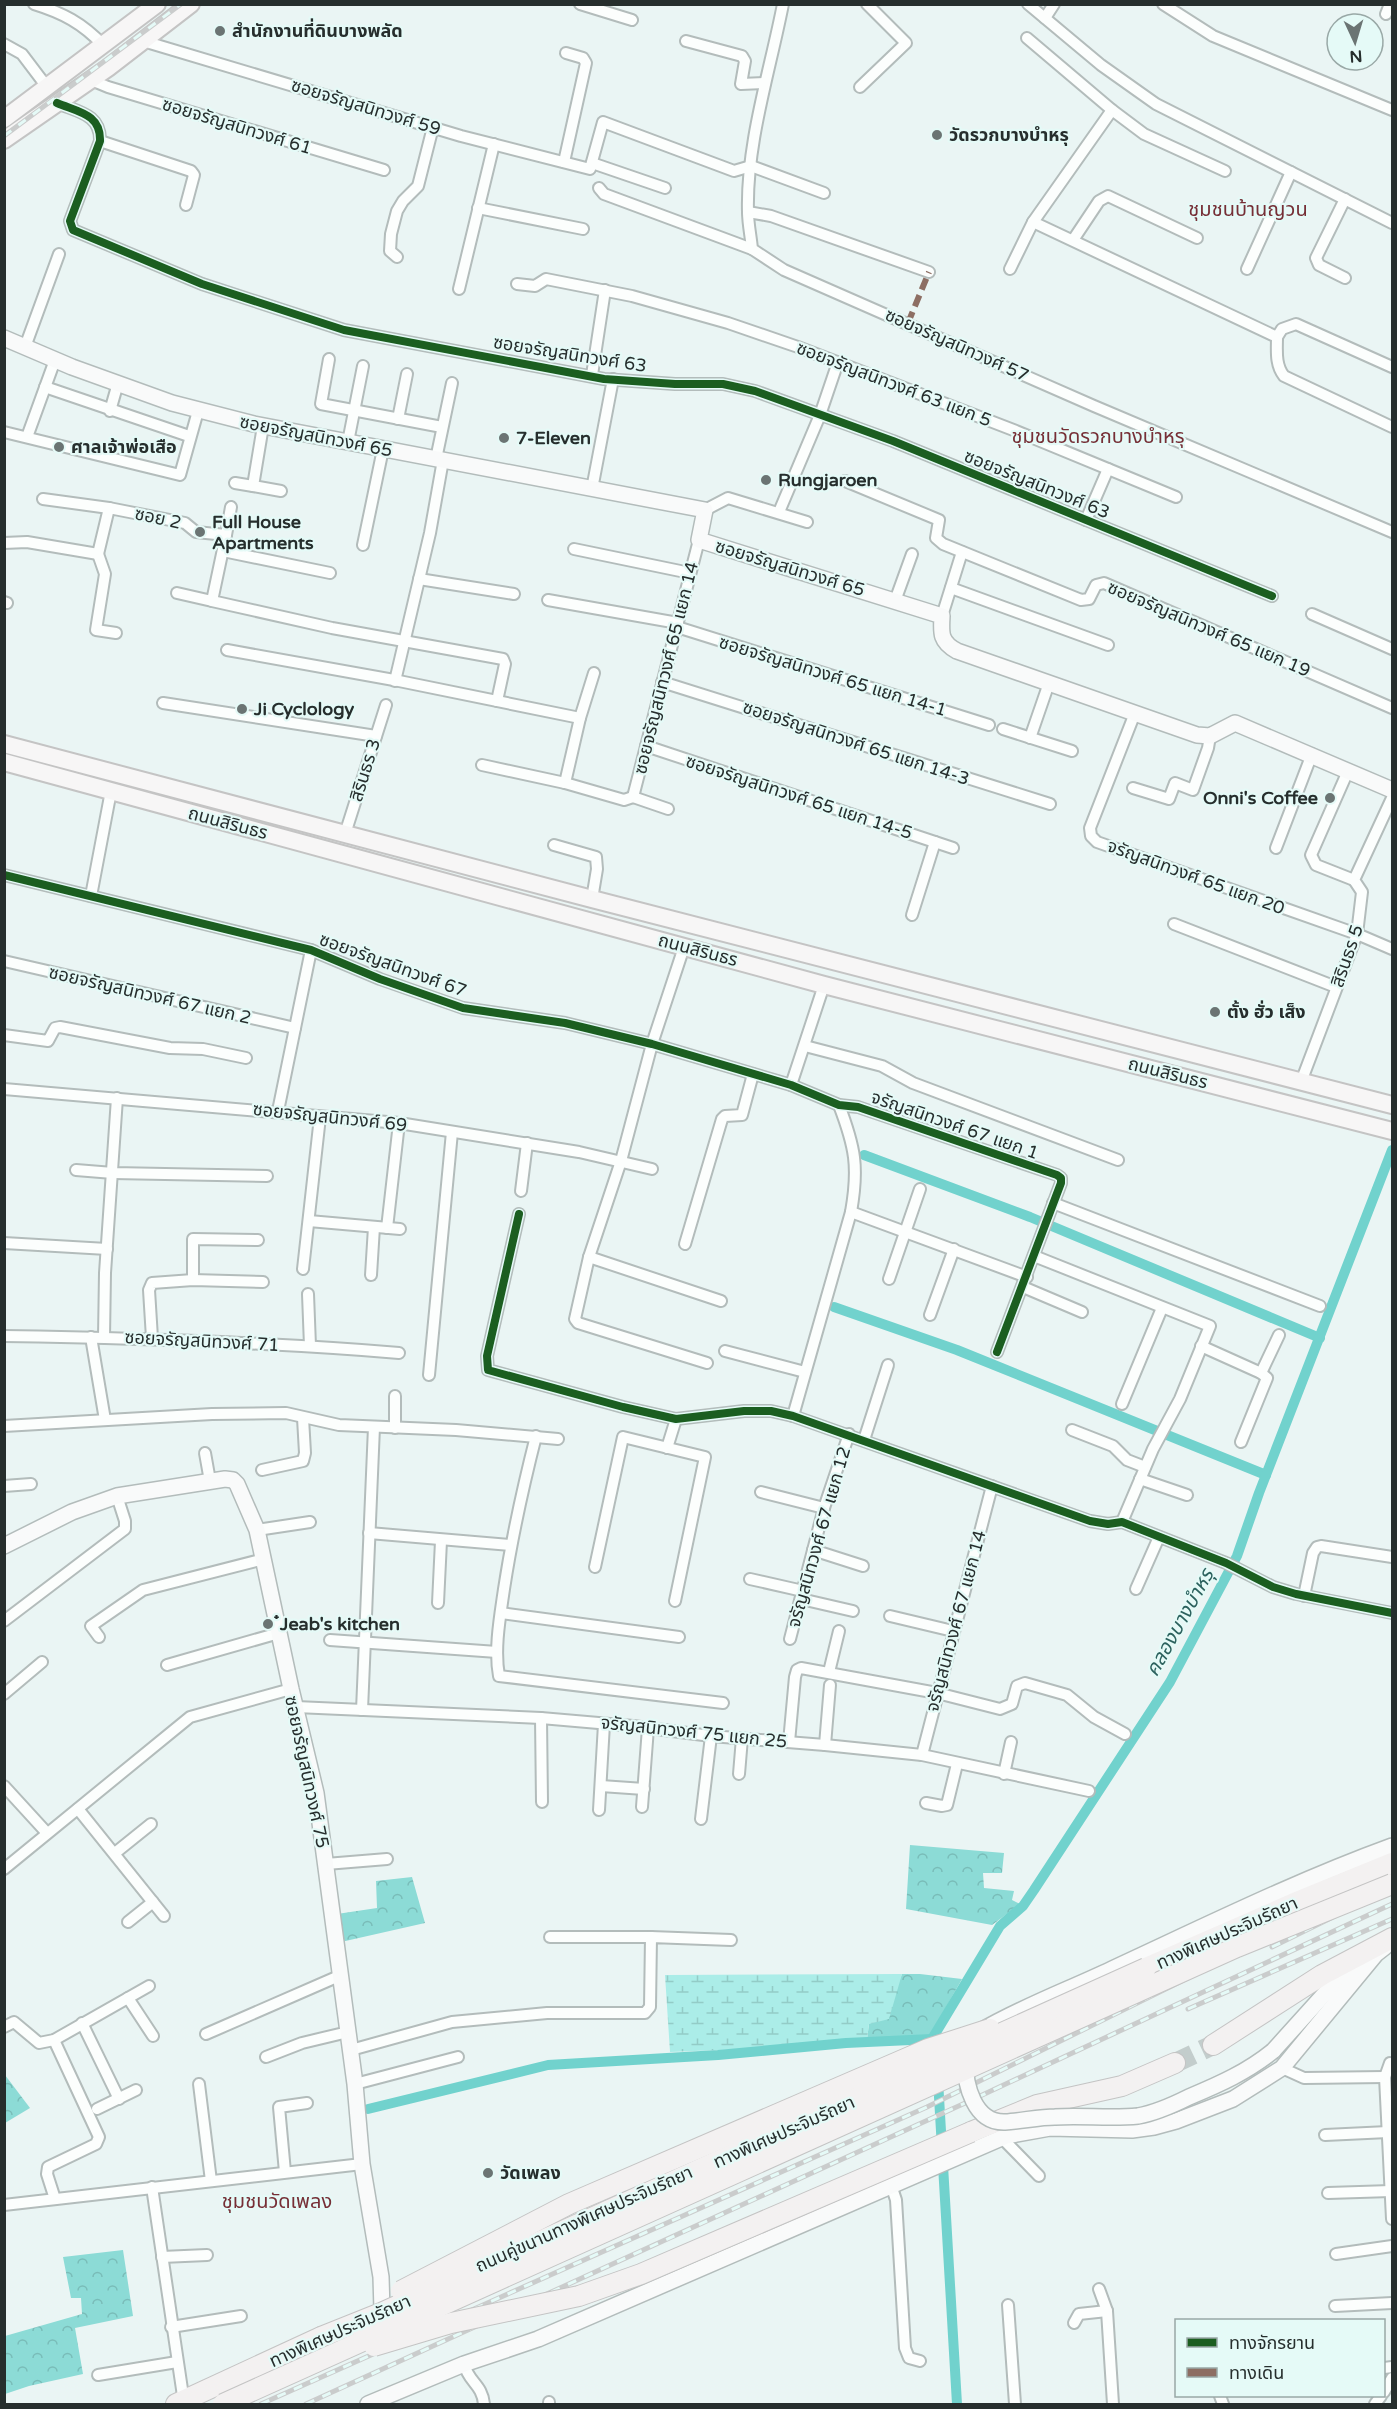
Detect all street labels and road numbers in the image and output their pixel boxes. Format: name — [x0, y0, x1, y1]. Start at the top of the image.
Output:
street label: ซอยจรัญสนิทวงศ์ 59 — [289, 74, 443, 140]
street label: ซอยจรัญสนิทวงศ์ 61 — [160, 93, 314, 159]
street label: ซอยจรัญสนิทวงศ์ 57 — [882, 303, 1032, 387]
street label: ซอยจรัญสนิทวงศ์ 63 — [492, 331, 648, 377]
street label: ซอยจรัญสนิทวงศ์ 63 แยก 5 — [793, 337, 995, 431]
street label: ซอยจรัญสนิทวงศ์ 65 — [238, 410, 394, 462]
street label: ซอยจรัญสนิทวงศ์ 63 — [961, 445, 1113, 523]
street label: ซอย 2 — [133, 502, 183, 534]
street label: ซอยจรัญสนิทวงศ์ 65 — [713, 535, 867, 601]
street label: ซอยจรัญสนิทวงศ์ 65 แยก 14 — [629, 559, 703, 777]
street label: ซอยจรัญสนิทวงศ์ 65 แยก 19 — [1104, 576, 1314, 682]
street label: ซอยจรัญสนิทวงศ์ 65 แยก 14-1 — [716, 631, 950, 721]
street label: ซอยจรัญสนิทวงศ์ 65 แยก 14-3 — [740, 696, 972, 790]
street label: สิรินธร 3 — [345, 736, 385, 804]
street label: ซอยจรัญสนิทวงศ์ 65 แยก 14-5 — [683, 750, 915, 844]
street label: ถนนสิรินธร — [186, 802, 270, 844]
street label: จรัญสนิทวงศ์ 65 แยก 20 — [1104, 835, 1288, 919]
street label: สิรินธร 5 — [1326, 922, 1368, 990]
street label: ซอยจรัญสนิทวงศ์ 67 — [316, 928, 470, 1002]
street label: ถนนสิรินธร — [656, 929, 740, 971]
street label: ซอยจรัญสนิทวงศ์ 67 แยก 2 — [47, 961, 253, 1029]
street label: ถนนสิรินธร — [1126, 1052, 1210, 1094]
street label: จรัญสนิทวงศ์ 67 แยก 1 — [868, 1086, 1042, 1164]
street label: ซอยจรัญสนิทวงศ์ 69 — [252, 1098, 408, 1136]
street label: ซอยจรัญสนิทวงศ์ 71 — [124, 1326, 280, 1356]
street label: จรัญสนิทวงศ์ 67 แยก 12 — [783, 1444, 855, 1630]
street label: จรัญสนิทวงศ์ 67 แยก 14 — [921, 1528, 991, 1714]
street label: ซอยจรัญสนิทวงศ์ 75 — [280, 1694, 334, 1850]
street label: จรัญสนิทวงศ์ 75 แยก 25 — [600, 1711, 788, 1753]
street label: ทางพิเศษประจิมรัถยา — [1153, 1892, 1301, 1974]
street label: ทางพิเศษประจิมรัถยา — [710, 2091, 858, 2173]
street label: ถนนคู่ขนานทางพิเศษประจิมรัถยา — [472, 2161, 696, 2278]
street label: ทางพิเศษประจิมรัถยา — [266, 2290, 414, 2372]

